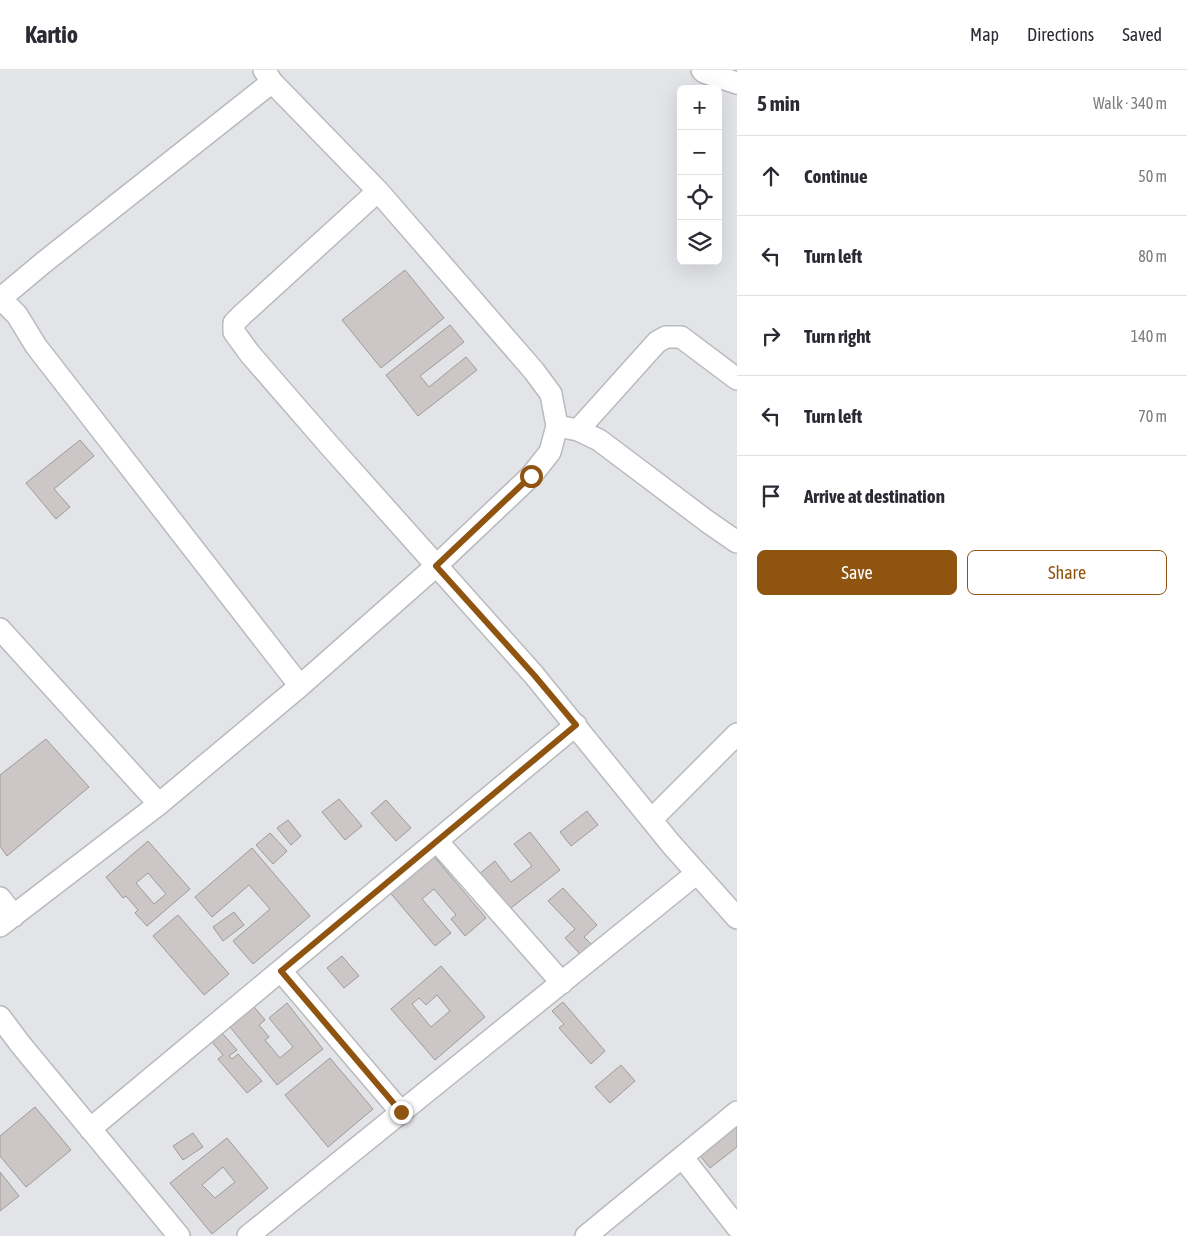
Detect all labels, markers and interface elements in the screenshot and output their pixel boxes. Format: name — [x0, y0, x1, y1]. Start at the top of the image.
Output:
text: Kartio — [25, 21, 78, 48]
text: Map — [970, 24, 999, 45]
text: Directions — [1027, 24, 1094, 45]
text: Saved — [1122, 24, 1162, 45]
map controls — [677, 85, 722, 265]
button: + — [677, 85, 722, 130]
text: 5 min — [757, 91, 800, 115]
text: Walk · 340 m — [1093, 94, 1167, 112]
button: − — [677, 130, 722, 175]
icon: ahead — [757, 162, 785, 190]
text: Continue — [804, 165, 868, 187]
text: 50 m — [1138, 167, 1167, 185]
button: locate — [677, 175, 722, 220]
button: layers — [677, 220, 722, 265]
icon: left — [757, 242, 785, 270]
text: Turn left — [804, 245, 862, 267]
text: 80 m — [1138, 247, 1167, 265]
icon: right — [757, 322, 785, 350]
text: Turn right — [804, 325, 871, 347]
text: 140 m — [1131, 327, 1167, 345]
icon: left — [757, 402, 785, 430]
text: Turn left — [804, 405, 862, 427]
text: 70 m — [1138, 407, 1167, 425]
route start — [520, 465, 543, 488]
icon: arrive — [757, 482, 785, 510]
text: Arrive at destination — [804, 485, 945, 507]
button: Save — [757, 550, 957, 595]
button: Share — [967, 550, 1167, 595]
route end — [390, 1101, 413, 1124]

